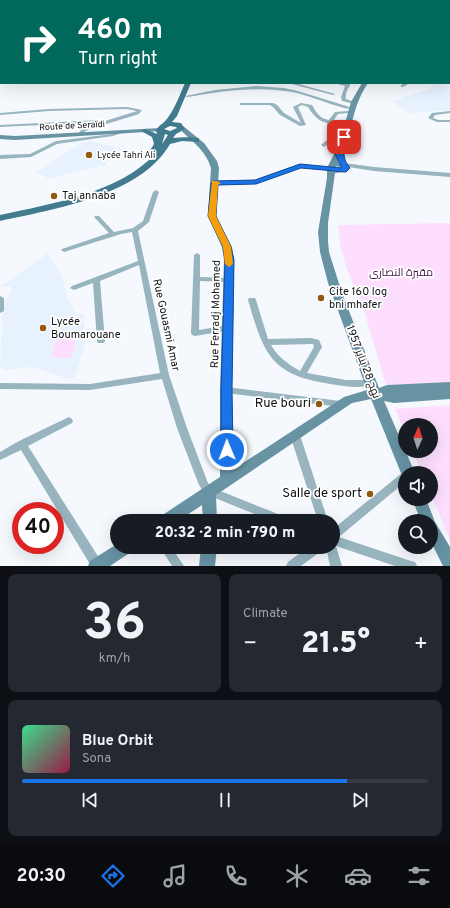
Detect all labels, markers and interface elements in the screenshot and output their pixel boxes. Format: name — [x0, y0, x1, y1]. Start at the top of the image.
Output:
text: 460 m — [78, 13, 163, 49]
icon: right — [12, 16, 64, 68]
text: Turn right — [78, 48, 158, 71]
street label: Route de Seraïdi — [39, 119, 105, 133]
pin — [327, 120, 361, 154]
icon: arrive — [333, 126, 355, 148]
marker: Lycée Tahri Ali — [84, 150, 94, 160]
place label: Lycée Tahri Ali — [97, 150, 155, 161]
place label: Taj annaba — [62, 189, 116, 203]
marker: Taj annaba — [49, 191, 59, 201]
street label: Rue Ferradj Mohamed — [208, 260, 224, 368]
park label: مقبرة النصارى — [369, 266, 433, 280]
street label: Rue Gouasmi Amar — [149, 278, 183, 373]
place label: Cite 160 log bni mhafer — [329, 285, 387, 312]
marker: Cite 160 log bni mhafer — [316, 293, 326, 303]
place label: Lycée Boumarouane — [51, 315, 121, 342]
marker: Lycée Boumarouane — [38, 323, 48, 333]
street label: نهج 28 يناير 1957 — [343, 323, 383, 401]
place label: Rue bouri — [255, 396, 311, 412]
marker: Rue bouri — [314, 399, 324, 409]
north arrow — [398, 418, 438, 458]
map controls — [398, 418, 438, 554]
position arrow — [206, 429, 248, 471]
button: sound — [398, 466, 438, 506]
place label: Salle de sport — [282, 486, 362, 502]
marker: Salle de sport — [365, 489, 375, 499]
speed limit sign: 40 — [12, 502, 64, 554]
button: search — [398, 514, 438, 554]
text: 20:32 · 2 min · 790 m — [155, 524, 295, 543]
text: 36 — [83, 592, 146, 658]
text: Climate — [243, 606, 288, 622]
text: 21.5° — [301, 626, 370, 663]
text: − — [243, 631, 257, 658]
text: + — [414, 631, 428, 658]
text: km/h — [99, 651, 130, 667]
text: Blue Orbit — [82, 732, 153, 751]
text: Sona — [82, 751, 111, 767]
icon: previous — [79, 789, 101, 811]
icon: pause — [214, 789, 236, 811]
icon: next — [349, 789, 371, 811]
icon: directions — [99, 862, 127, 890]
icon: music — [161, 862, 189, 890]
icon: phone — [222, 862, 250, 890]
icon: climate — [283, 862, 311, 890]
icon: car — [344, 862, 372, 890]
icon: filters — [405, 862, 433, 890]
text: 20:30 — [17, 865, 66, 888]

